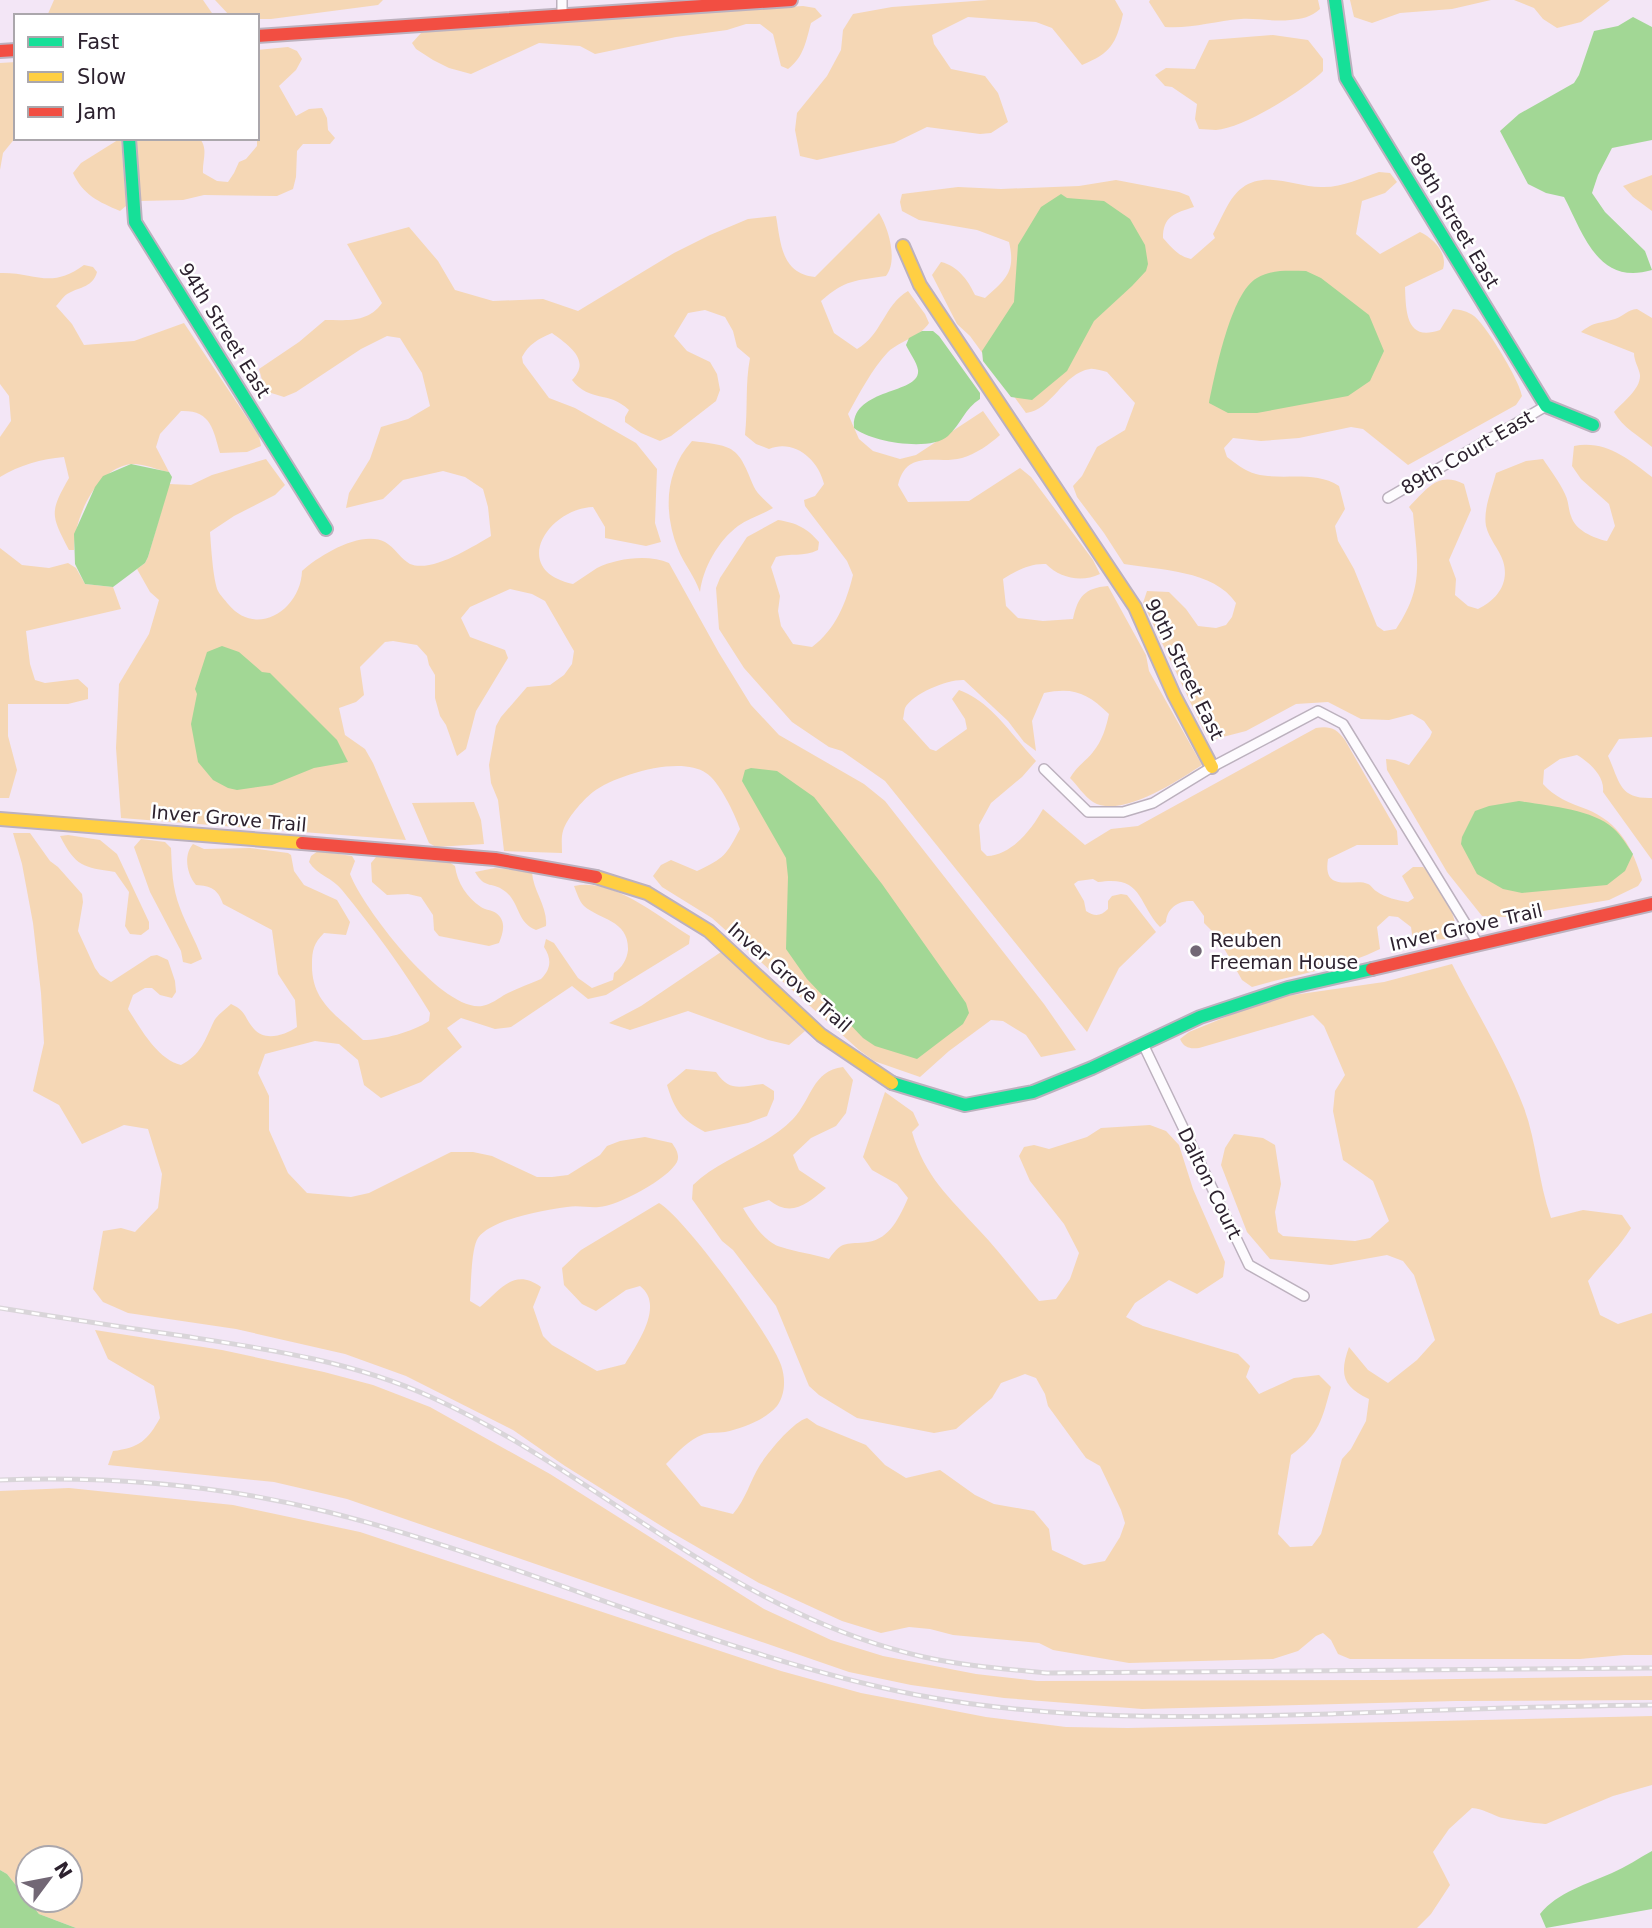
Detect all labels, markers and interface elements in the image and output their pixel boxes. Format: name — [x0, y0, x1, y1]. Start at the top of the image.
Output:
legend — [14, 14, 259, 140]
text: Fast — [77, 30, 119, 54]
text: Slow — [77, 65, 126, 89]
text: Jam — [75, 100, 117, 124]
street label: 89th Street East — [1406, 148, 1504, 292]
street label: 94th Street East — [175, 259, 275, 401]
street label: 89th Court East — [1397, 405, 1537, 499]
street label: 90th Street East — [1141, 595, 1229, 743]
street label: Inver Grove Trail — [150, 800, 308, 836]
street label: Inver Grove Trail — [1388, 899, 1544, 955]
street label: Inver Grove Trail — [724, 918, 856, 1036]
place label: Reuben Freeman House — [1210, 929, 1358, 973]
marker: Reuben Freeman House — [1188, 943, 1204, 959]
street label: Dalton Court — [1174, 1124, 1246, 1242]
north arrow — [14, 1844, 84, 1914]
text: N — [50, 1857, 77, 1883]

